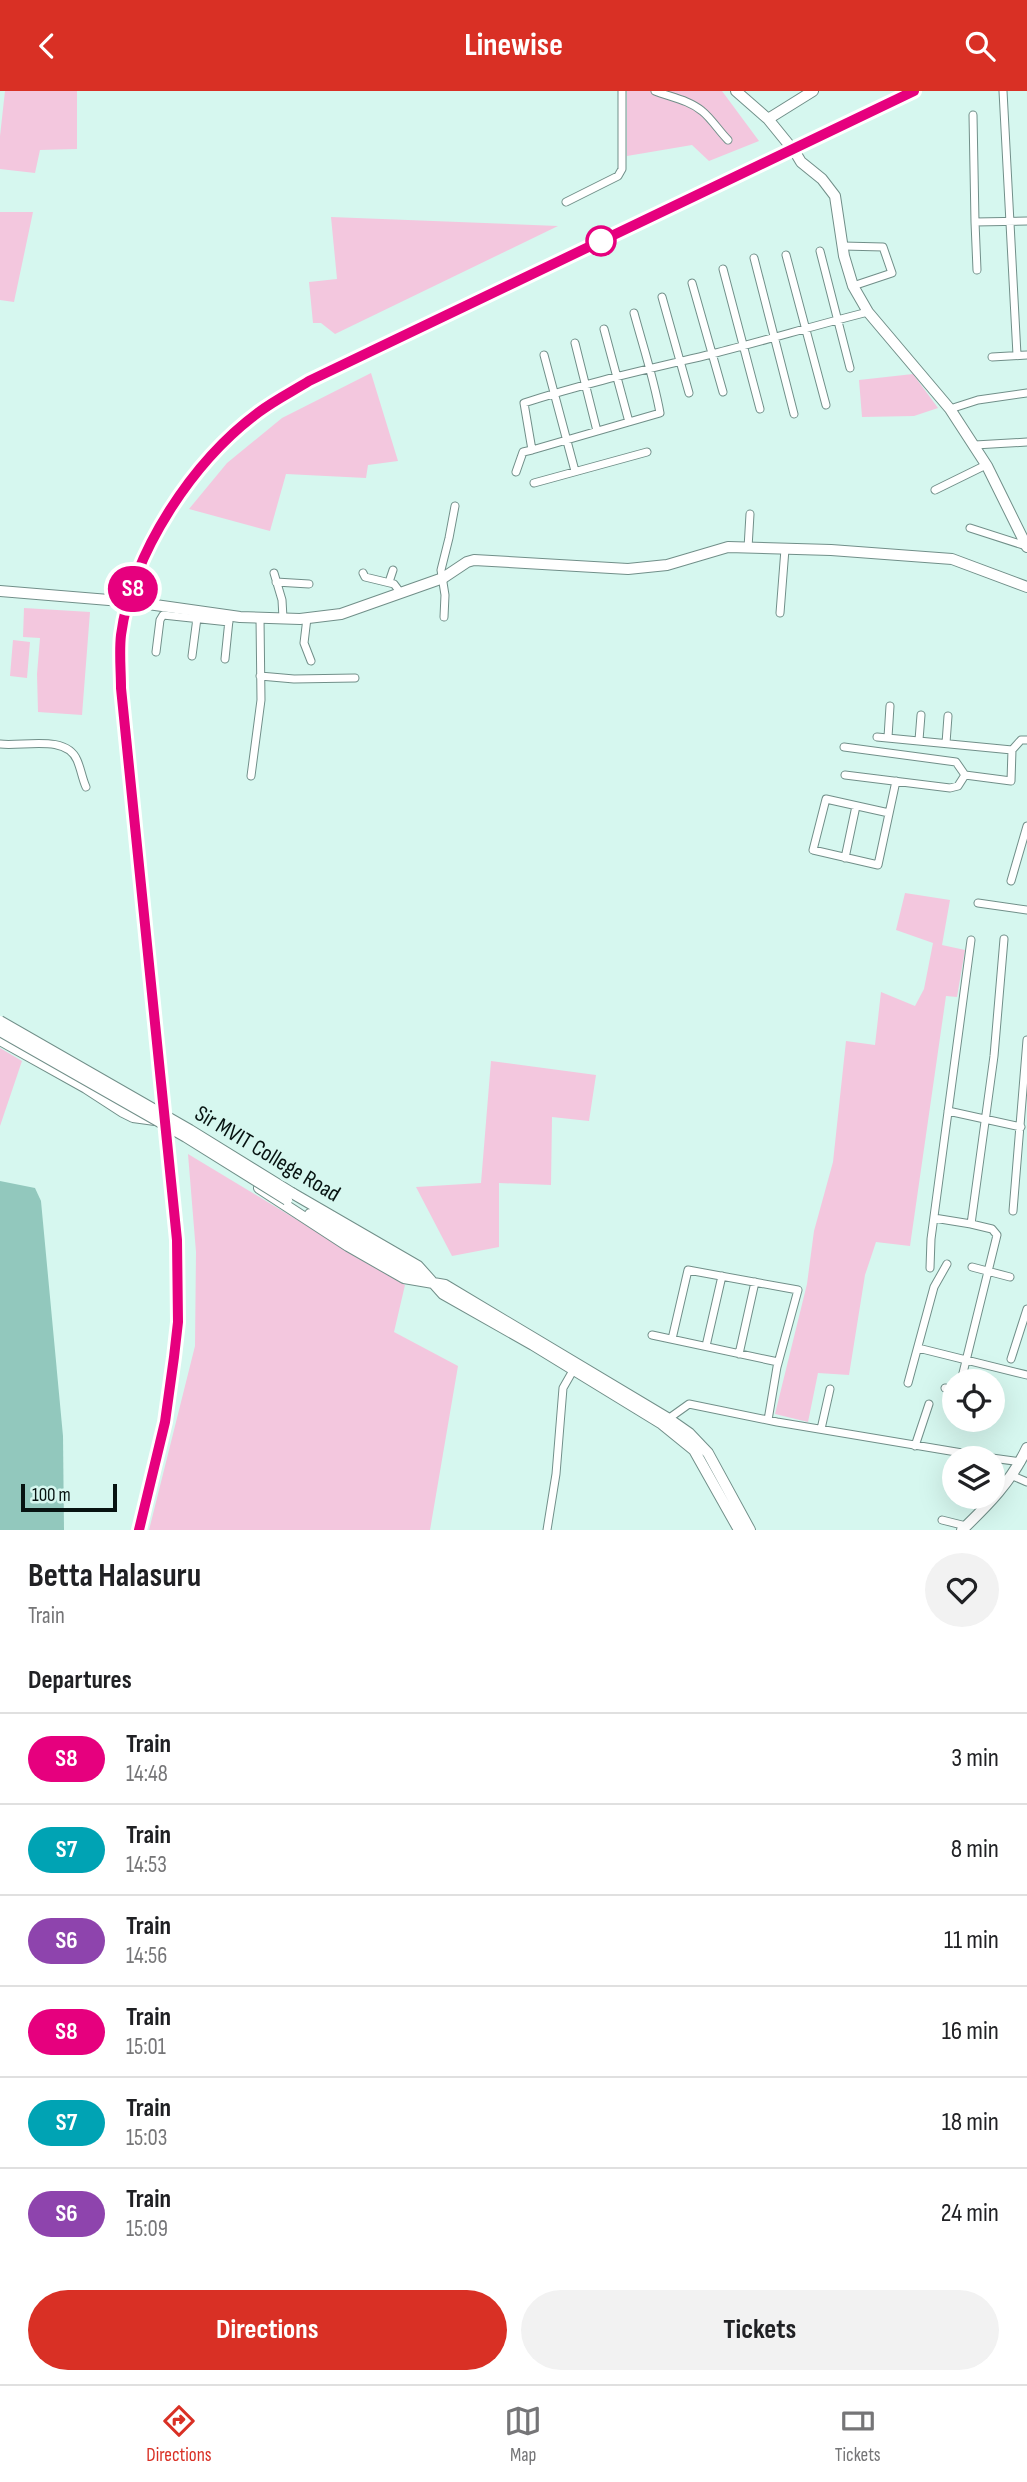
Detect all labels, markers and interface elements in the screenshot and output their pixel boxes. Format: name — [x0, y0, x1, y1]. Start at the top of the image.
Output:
text: Linewise — [464, 26, 563, 65]
icon: back — [28, 27, 66, 65]
icon: search — [961, 27, 999, 65]
unlabelled marker — [586, 226, 616, 256]
line badge: S8 — [102, 566, 164, 612]
text: S8 — [122, 574, 144, 603]
street label: Sir MVIT College Road — [190, 1099, 345, 1208]
map controls — [942, 1369, 1005, 1509]
button: locate — [942, 1369, 1005, 1432]
button: layers — [942, 1446, 1005, 1509]
scale bar — [21, 1481, 117, 1513]
text: 100 m — [32, 1484, 71, 1507]
button: heart — [925, 1553, 999, 1627]
text: Betta Halasuru — [28, 1556, 201, 1596]
text: Train — [28, 1602, 65, 1630]
text: Departures — [28, 1665, 132, 1696]
text: Train — [126, 1729, 171, 1760]
text: 3 min — [951, 1743, 999, 1774]
text: S8 — [55, 1744, 78, 1773]
text: 14:48 — [126, 1760, 168, 1788]
text: Train — [126, 1820, 171, 1851]
text: 8 min — [951, 1834, 999, 1865]
text: S7 — [56, 1835, 77, 1864]
text: 14:53 — [126, 1851, 167, 1879]
text: Train — [126, 1911, 171, 1942]
text: 11 min — [944, 1925, 999, 1956]
text: S6 — [55, 1926, 78, 1955]
text: 14:56 — [126, 1942, 167, 1970]
text: Train — [126, 2002, 171, 2033]
text: 16 min — [942, 2016, 999, 2047]
text: S8 — [55, 2017, 78, 2046]
text: 15:01 — [126, 2033, 166, 2061]
text: Train — [126, 2093, 171, 2124]
text: 18 min — [942, 2107, 999, 2138]
text: S7 — [56, 2108, 77, 2137]
text: 15:03 — [126, 2124, 168, 2152]
text: Train — [126, 2184, 171, 2215]
text: 24 min — [941, 2198, 999, 2229]
text: S6 — [55, 2199, 78, 2228]
text: 15:09 — [126, 2215, 168, 2243]
button: Directions — [28, 2290, 507, 2370]
button: Tickets — [521, 2290, 999, 2370]
tab: Directions — [146, 2402, 212, 2467]
tab: Map — [504, 2402, 542, 2467]
tab: Tickets — [835, 2402, 881, 2467]

